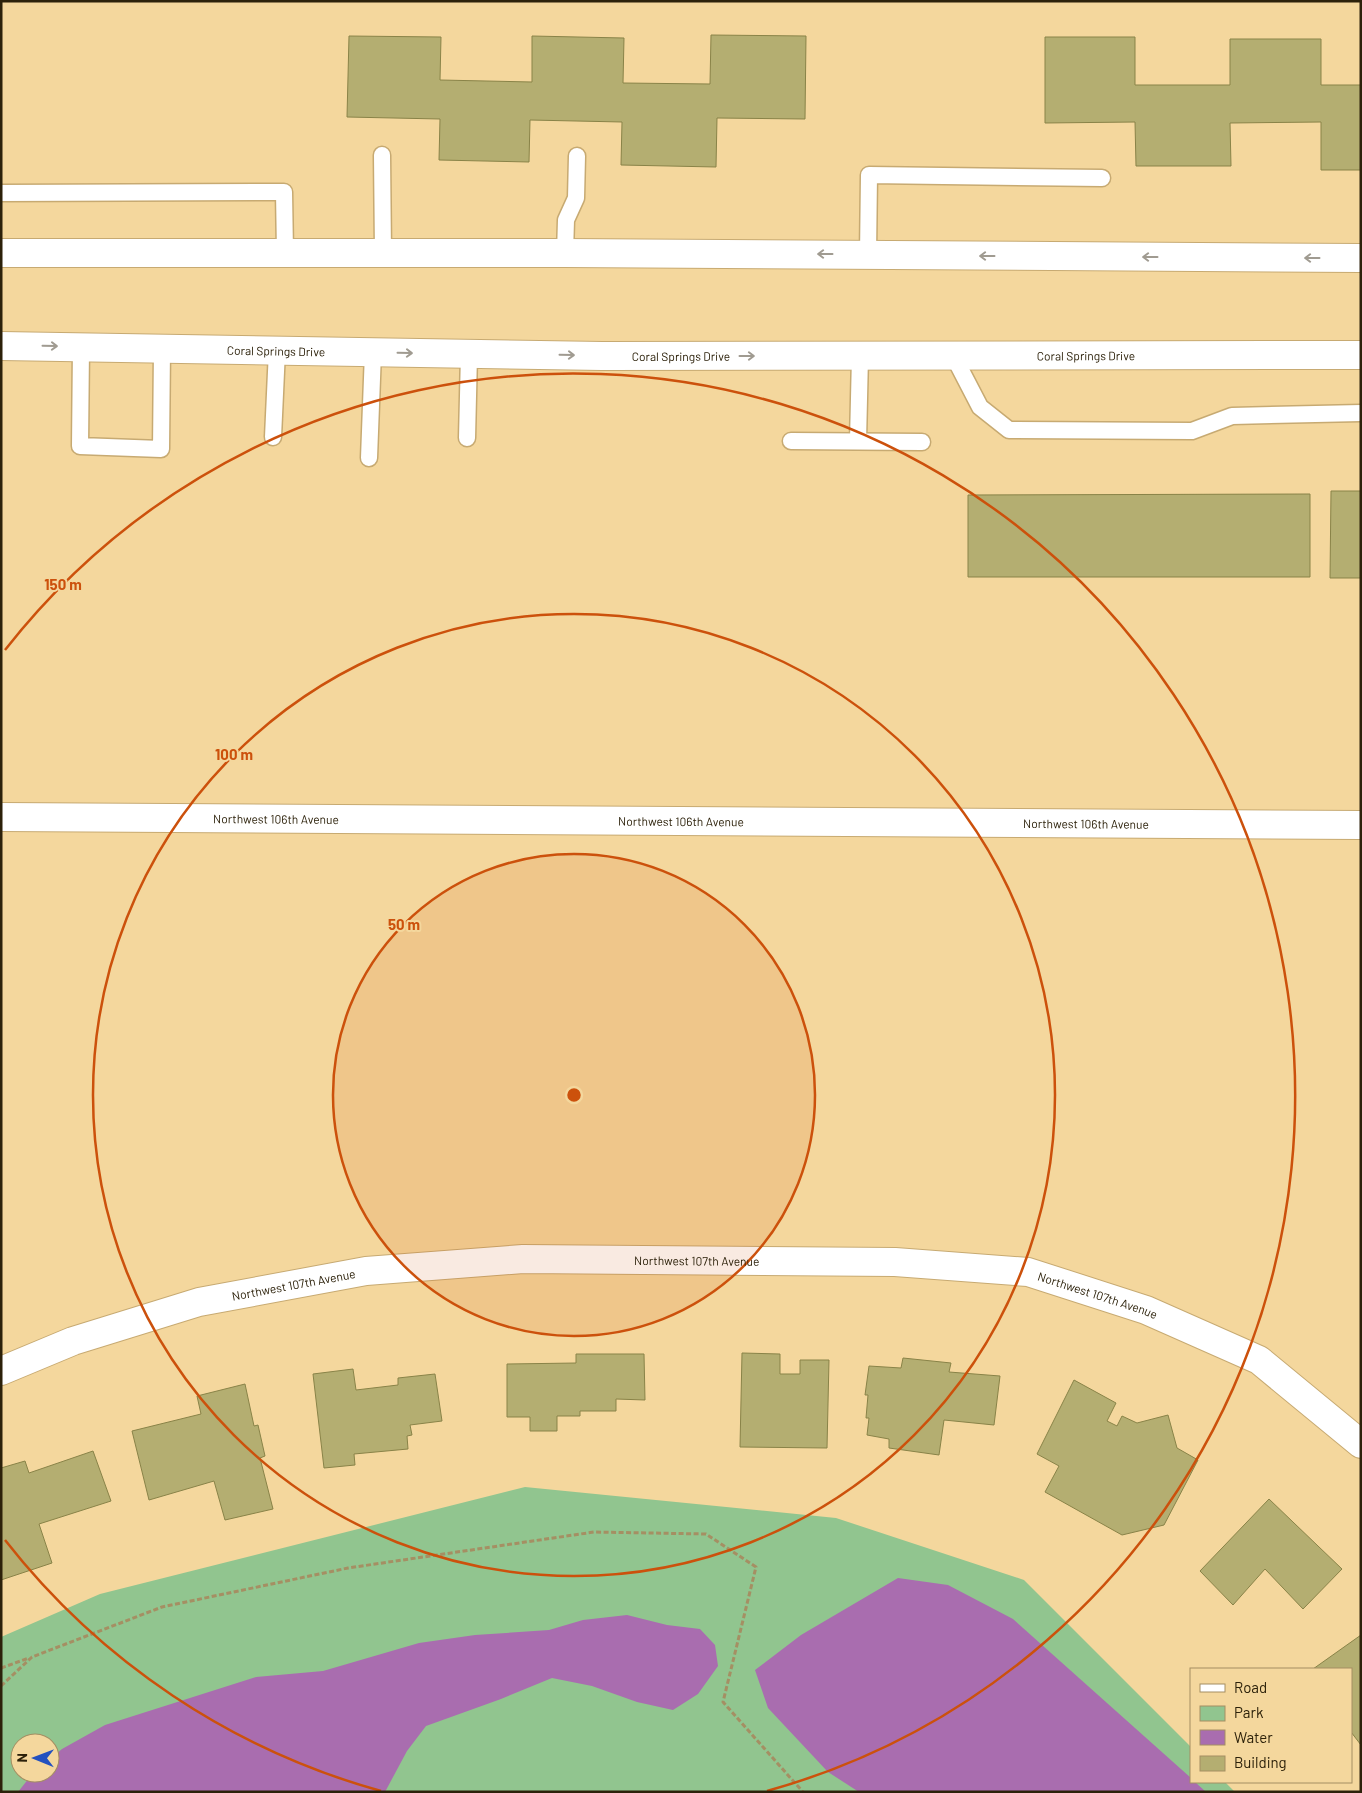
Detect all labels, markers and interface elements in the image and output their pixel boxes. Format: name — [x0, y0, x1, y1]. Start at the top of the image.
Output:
one-way arrow — [817, 250, 833, 259]
one-way arrow — [979, 251, 996, 261]
one-way arrow — [1142, 252, 1158, 262]
one-way arrow — [1304, 253, 1320, 263]
one-way arrow — [42, 342, 58, 351]
street label: Coral Springs Drive — [227, 343, 325, 358]
one-way arrow — [397, 348, 413, 357]
street label: Coral Springs Drive — [1037, 348, 1135, 362]
street label: Coral Springs Drive — [632, 349, 730, 363]
one-way arrow — [559, 351, 575, 360]
one-way arrow — [739, 351, 755, 361]
text: 150 m — [44, 575, 82, 593]
text: 100 m — [215, 745, 253, 763]
street label: Northwest 106th Avenue — [213, 811, 339, 826]
street label: Northwest 106th Avenue — [618, 814, 744, 828]
street label: Northwest 106th Avenue — [1023, 816, 1149, 831]
text: 50 m — [388, 915, 420, 933]
centre of rings — [565, 1086, 583, 1104]
street label: Northwest 107th Avenue — [634, 1253, 760, 1268]
street label: Northwest 107th Avenue — [231, 1266, 356, 1303]
street label: Northwest 107th Avenue — [1036, 1269, 1160, 1321]
legend — [1190, 1668, 1352, 1783]
text: Road — [1234, 1678, 1267, 1696]
text: Park — [1234, 1703, 1264, 1721]
text: Water — [1234, 1728, 1273, 1746]
north arrow — [10, 1733, 60, 1783]
text: N — [13, 1753, 30, 1763]
text: Building — [1234, 1753, 1287, 1771]

